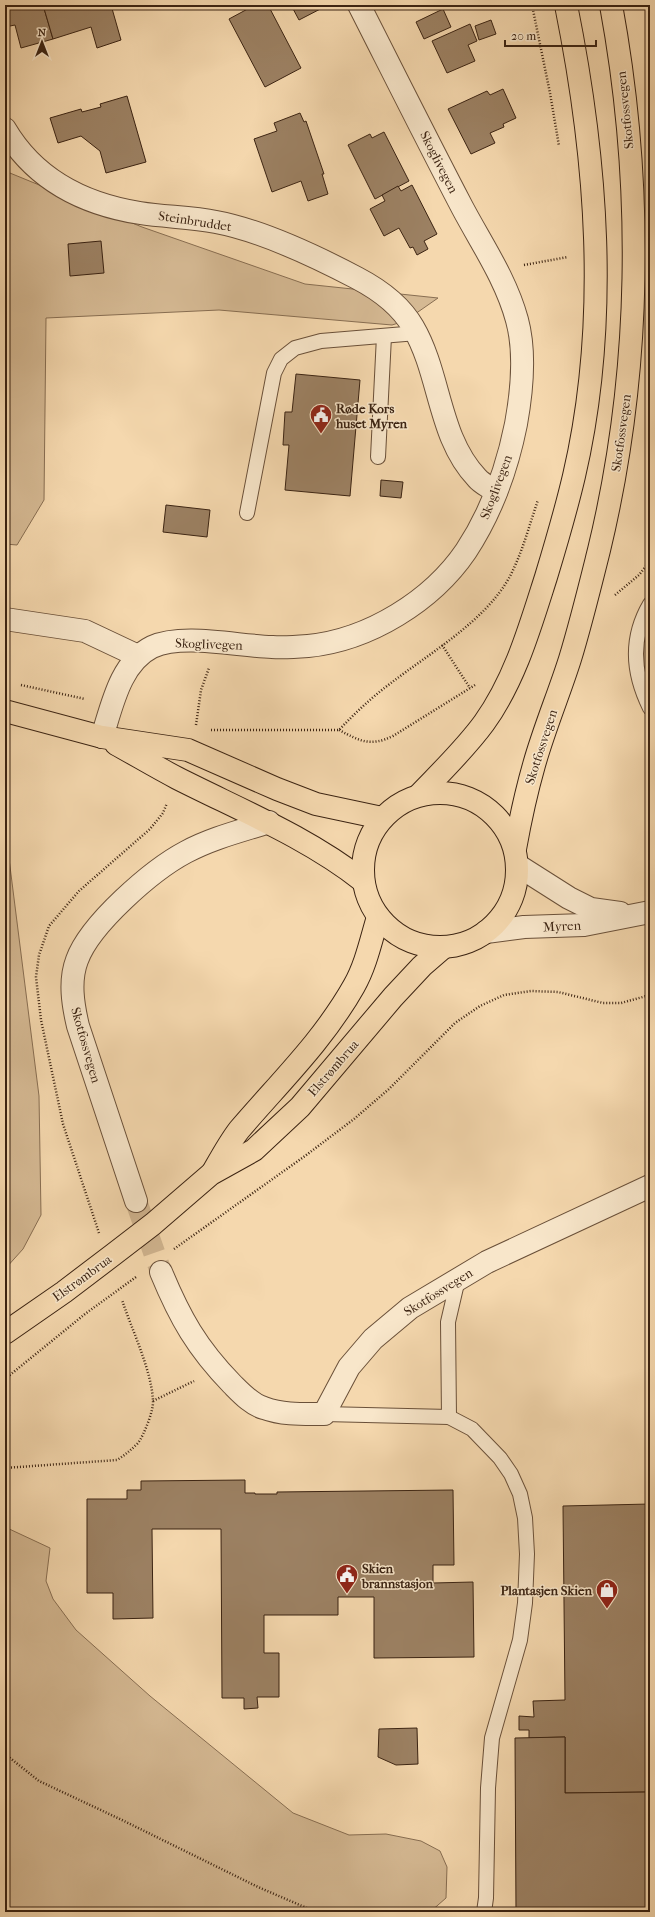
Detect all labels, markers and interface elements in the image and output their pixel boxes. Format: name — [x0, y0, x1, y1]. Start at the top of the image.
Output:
north arrow — [22, 22, 62, 62]
scale bar — [505, 22, 596, 48]
text: N — [38, 26, 47, 39]
text: 20 m — [511, 29, 536, 43]
street label: Skotfossvegen — [613, 70, 637, 150]
street label: Skoglivegen — [417, 128, 461, 196]
street label: Steinbruddet — [157, 208, 233, 234]
street label: Skotfossvegen — [608, 393, 634, 473]
place label: Røde Kors huset Myren — [335, 401, 408, 432]
public building icon: Røde Kors huset Myren — [308, 402, 334, 435]
street label: Skoglivegen — [477, 452, 515, 521]
street label: Skoglivegen — [175, 635, 243, 653]
street label: Skotfossvegen — [522, 707, 560, 787]
street label: Myren — [543, 917, 582, 934]
street label: Skotfossvegen — [68, 1005, 104, 1085]
street label: Elstrømbrua — [305, 1036, 362, 1099]
street label: Elstrømbrua — [50, 1251, 115, 1304]
street label: Skotfossvegen — [401, 1265, 476, 1319]
place label: Skien brannstasjon — [361, 1561, 433, 1591]
public building icon: Skien brannstasjon — [334, 1562, 360, 1595]
shop icon: Plantasjen Skien — [594, 1577, 620, 1610]
place label: Plantasjen Skien — [500, 1583, 592, 1598]

